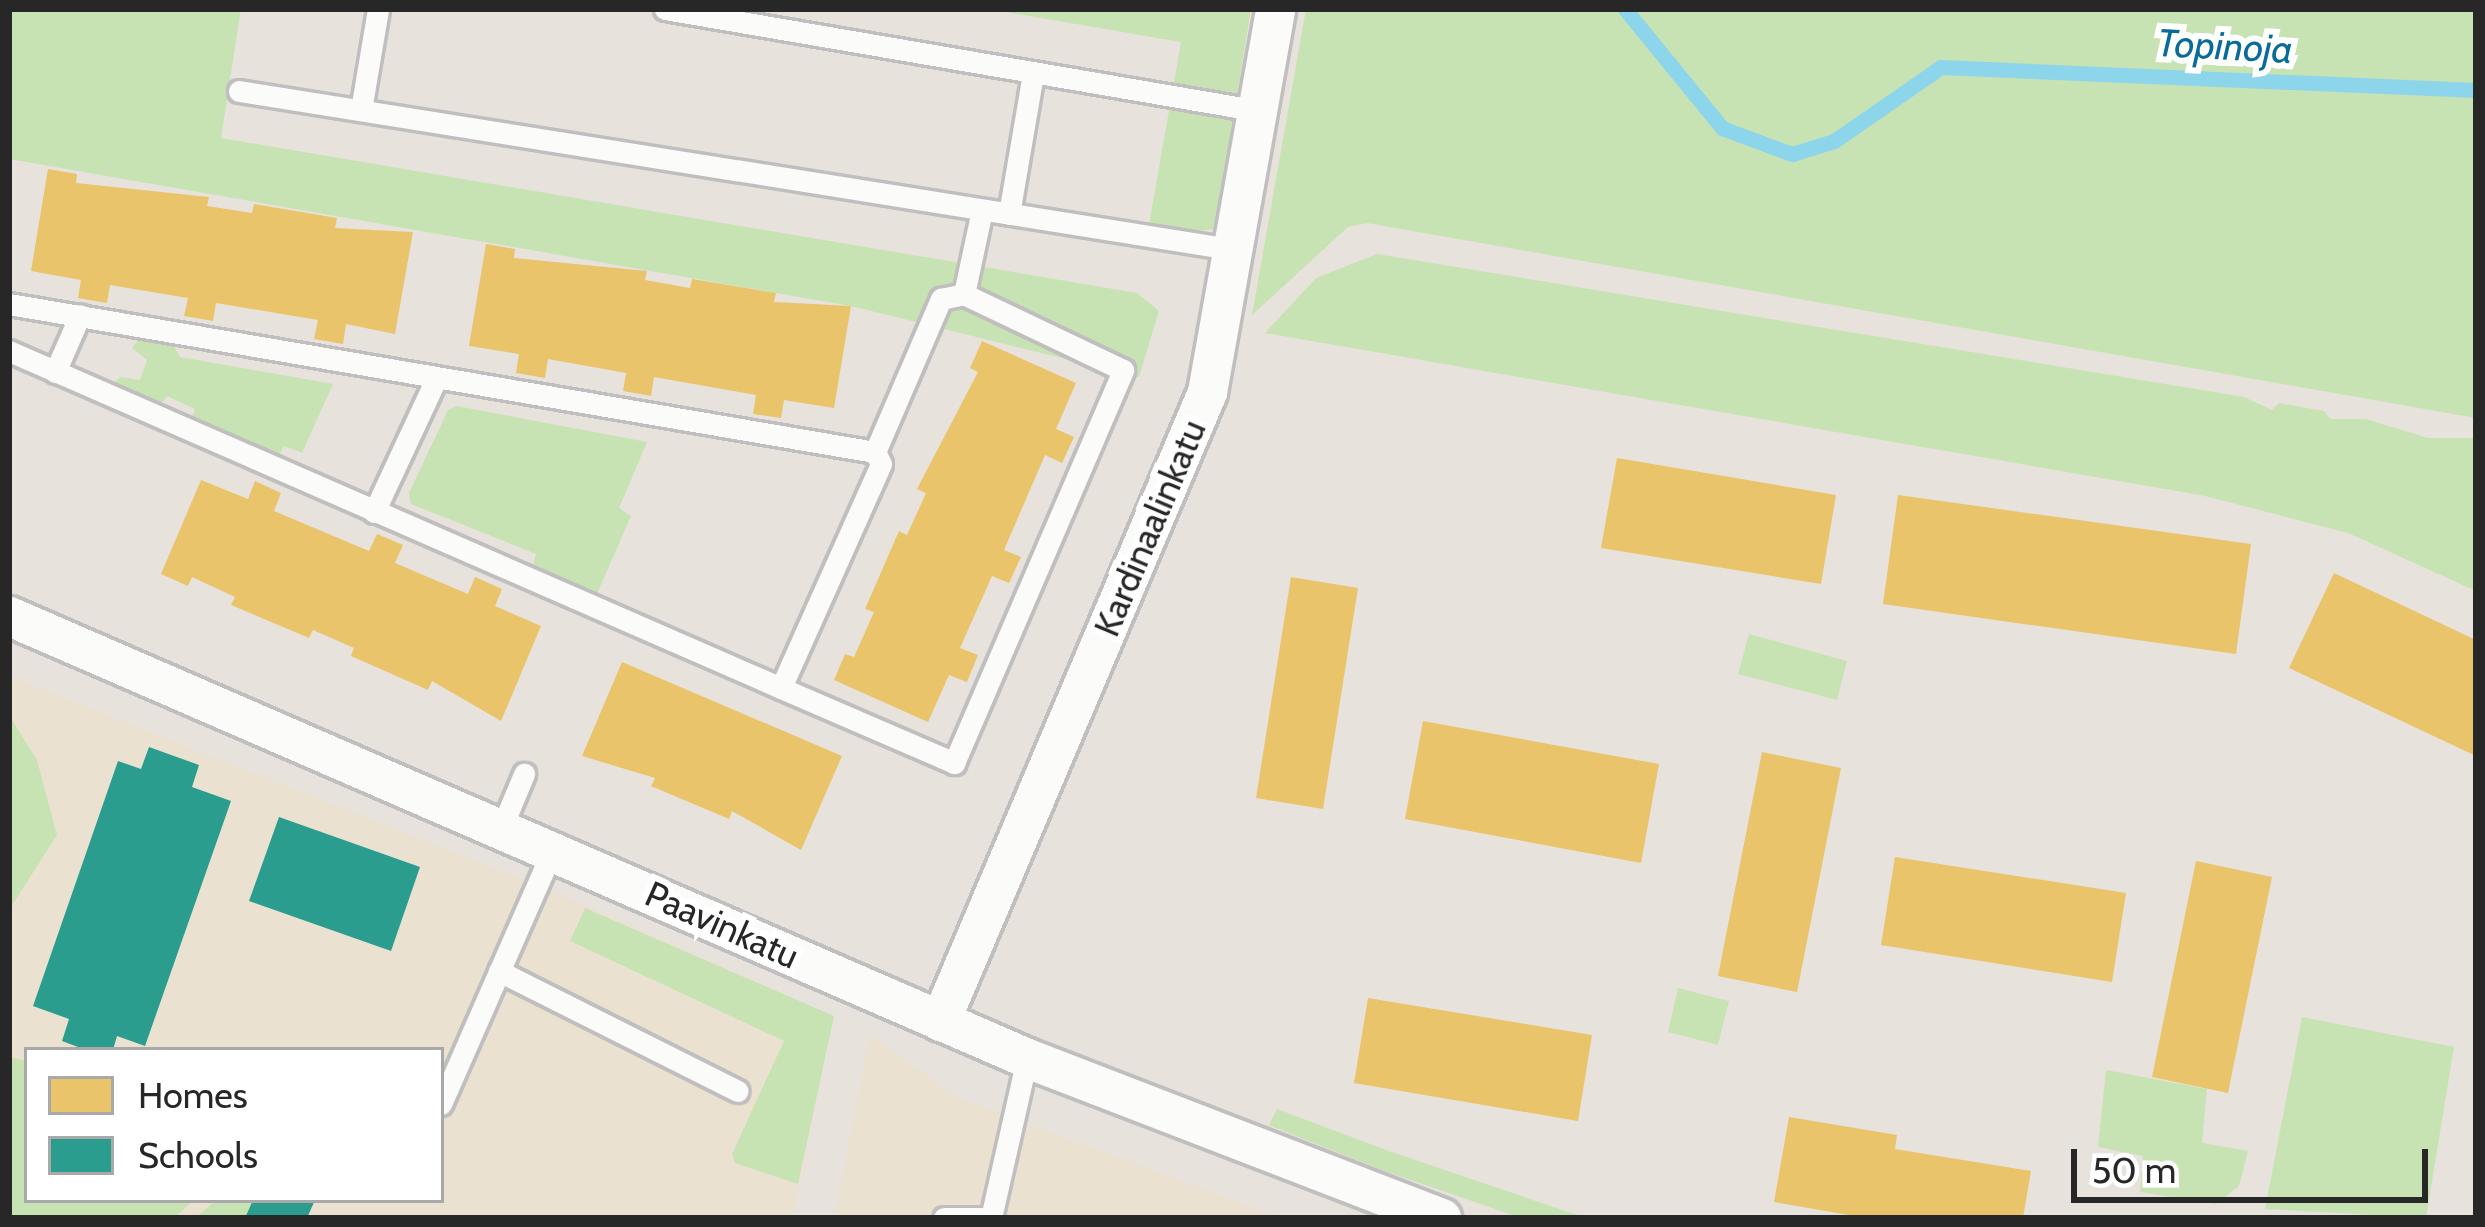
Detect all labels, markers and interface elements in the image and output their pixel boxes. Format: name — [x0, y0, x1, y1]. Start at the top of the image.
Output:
water label: Topinoja — [2156, 19, 2294, 73]
street label: Kardinaalinkatu — [1085, 413, 1215, 643]
street label: Paavinkatu — [639, 872, 805, 978]
legend — [24, 1047, 444, 1203]
text: Homes — [138, 1073, 248, 1117]
scale bar — [2077, 1125, 2434, 1199]
text: Schools — [138, 1133, 258, 1177]
text: 50 m — [2092, 1148, 2176, 1192]

